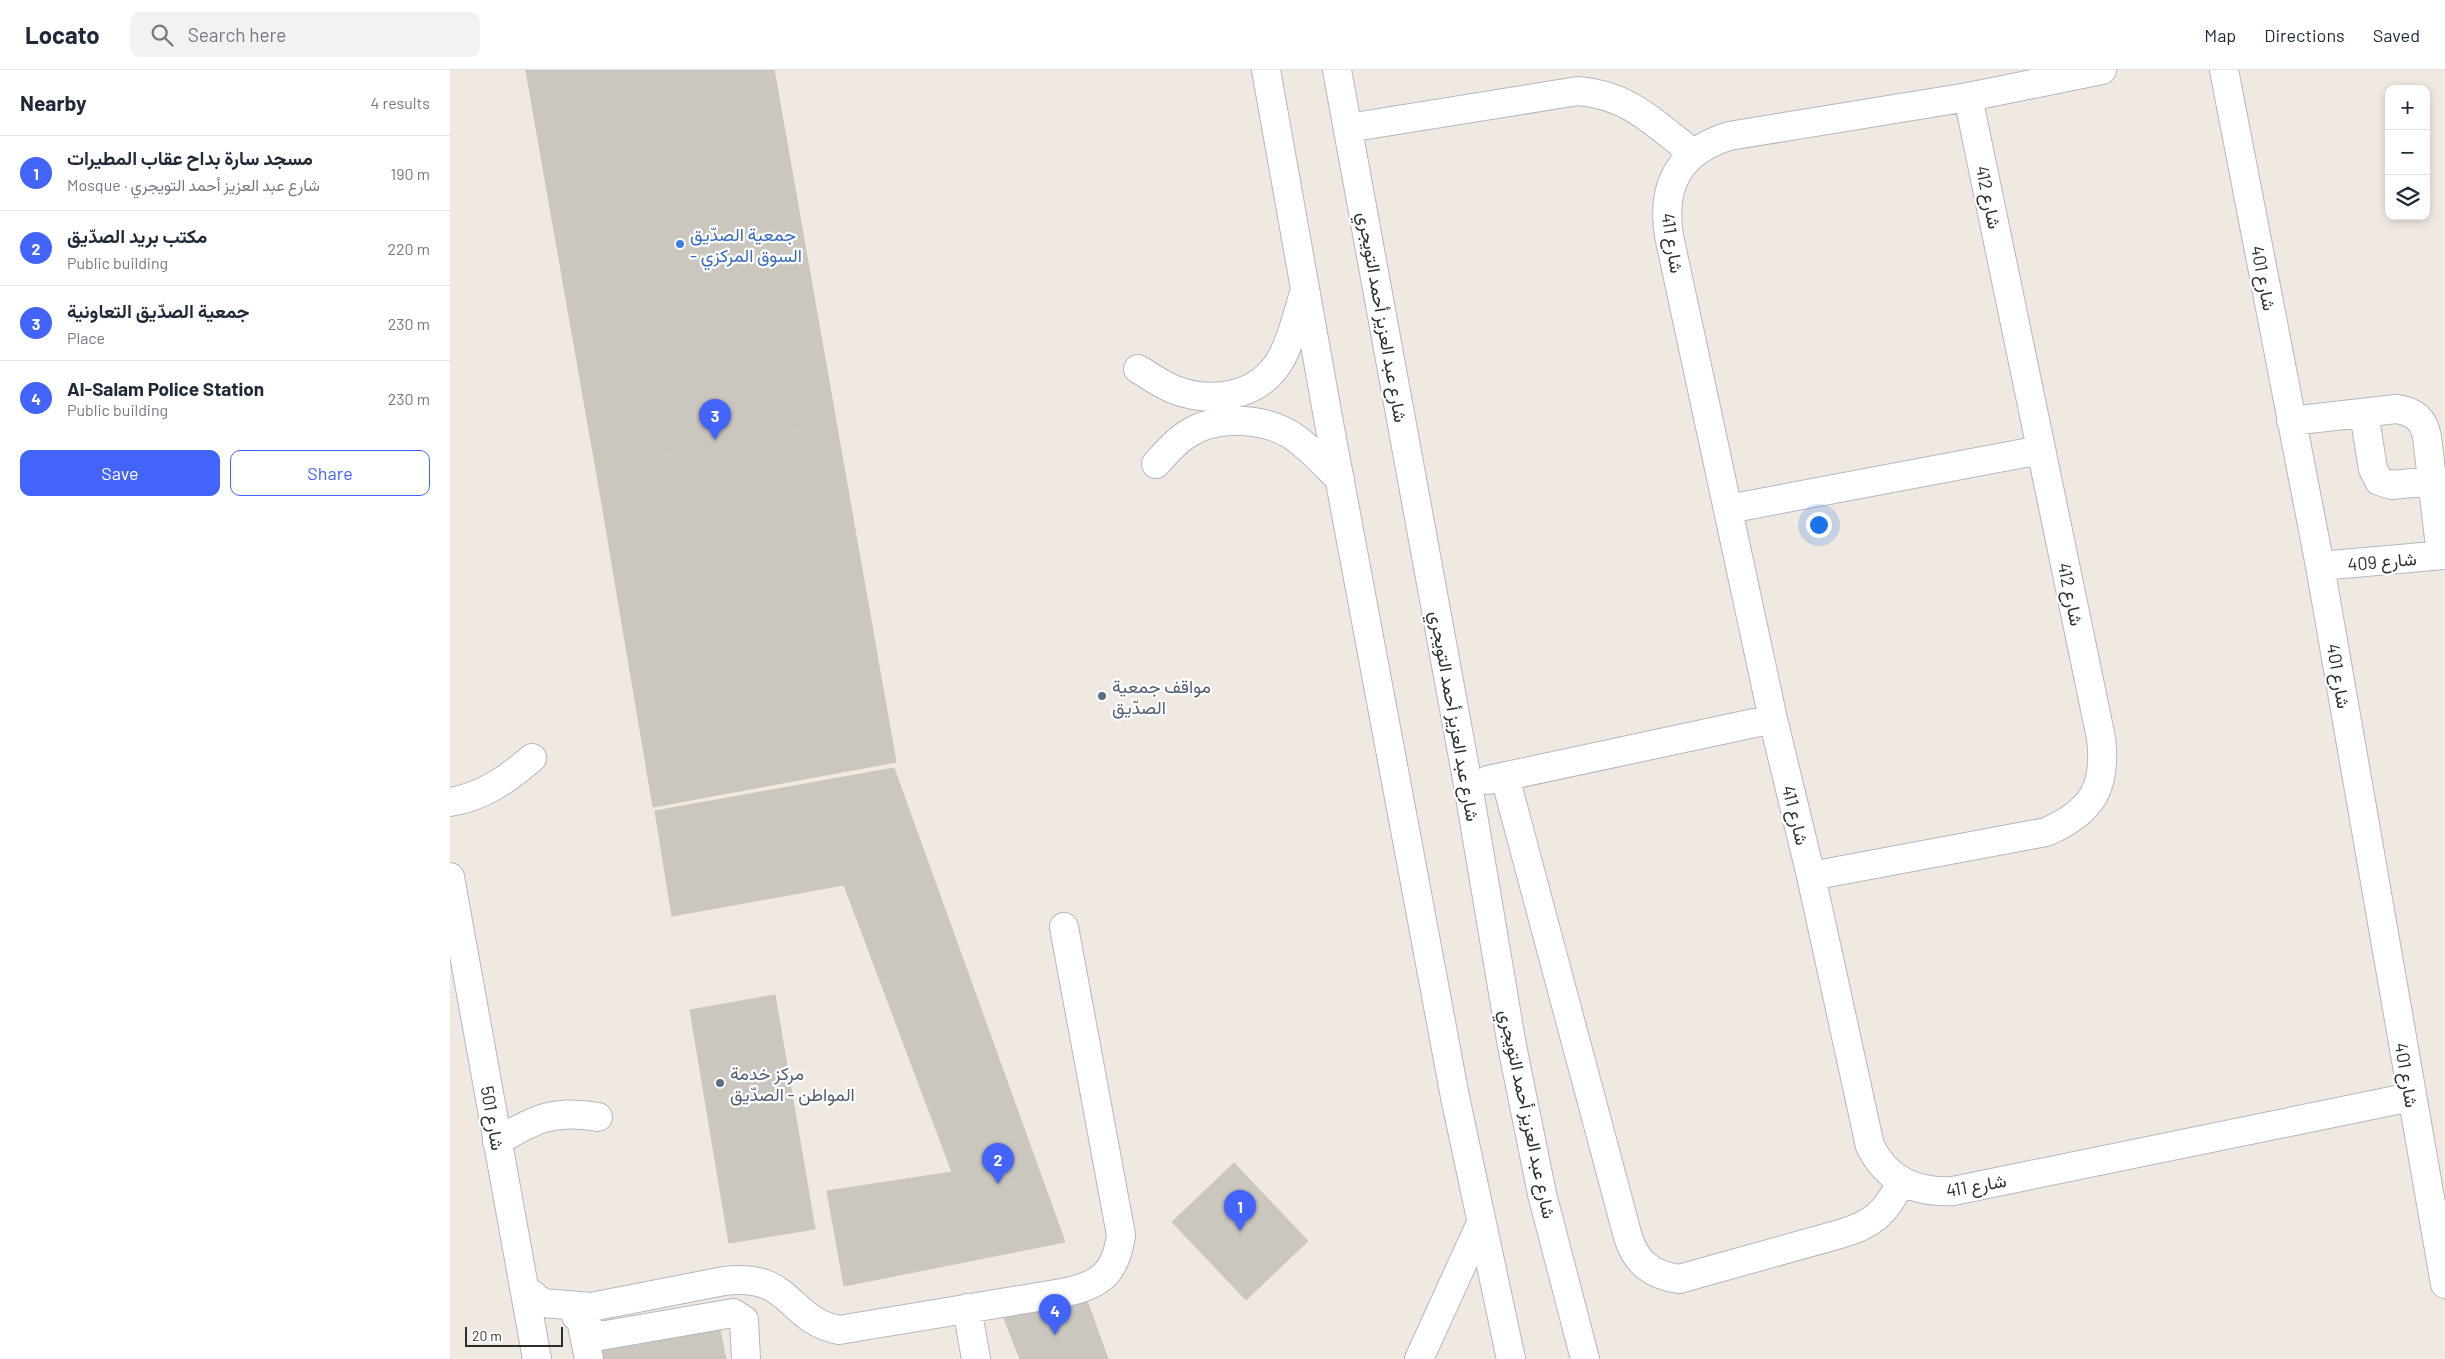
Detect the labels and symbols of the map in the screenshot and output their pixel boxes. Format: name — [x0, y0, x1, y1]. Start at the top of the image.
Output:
street label: شارع 412 — [1970, 163, 2006, 231]
street label: شارع عبد العزيز أحمد التويجري — [1349, 210, 1412, 425]
street label: شارع 411 — [1655, 211, 1689, 275]
place label: جمعية الصدّيق - السوق المركزي — [690, 223, 802, 271]
marker: جمعية الصدّيق - السوق المركزي — [674, 238, 686, 250]
street label: شارع 401 — [2245, 244, 2281, 313]
pin: 3 — [699, 399, 731, 440]
your location — [1806, 512, 1832, 538]
street label: شارع 409 — [2347, 547, 2418, 577]
street label: شارع 412 — [2052, 560, 2088, 628]
street label: شارع عبد العزيز أحمد التويجري — [1421, 609, 1484, 824]
street label: شارع 401 — [2320, 642, 2356, 711]
place label: مواقف جمعية الصدّيق — [1112, 675, 1211, 719]
marker: مواقف جمعية الصدّيق — [1096, 690, 1108, 702]
street label: شارع 411 — [1776, 783, 1814, 848]
street label: شارع عبد العزيز أحمد التويجري — [1490, 1008, 1561, 1222]
street label: شارع 401 — [2388, 1041, 2424, 1110]
place label: مركز خدمة المواطن - الصدّيق — [730, 1062, 855, 1106]
marker: مركز خدمة المواطن - الصدّيق — [714, 1077, 726, 1089]
street label: شارع 501 — [475, 1084, 509, 1152]
pin: 2 — [982, 1143, 1014, 1184]
street label: شارع 411 — [1944, 1169, 2008, 1203]
pin: 1 — [1224, 1190, 1256, 1231]
pin: 4 — [1039, 1294, 1071, 1335]
scale bar — [465, 1324, 562, 1347]

